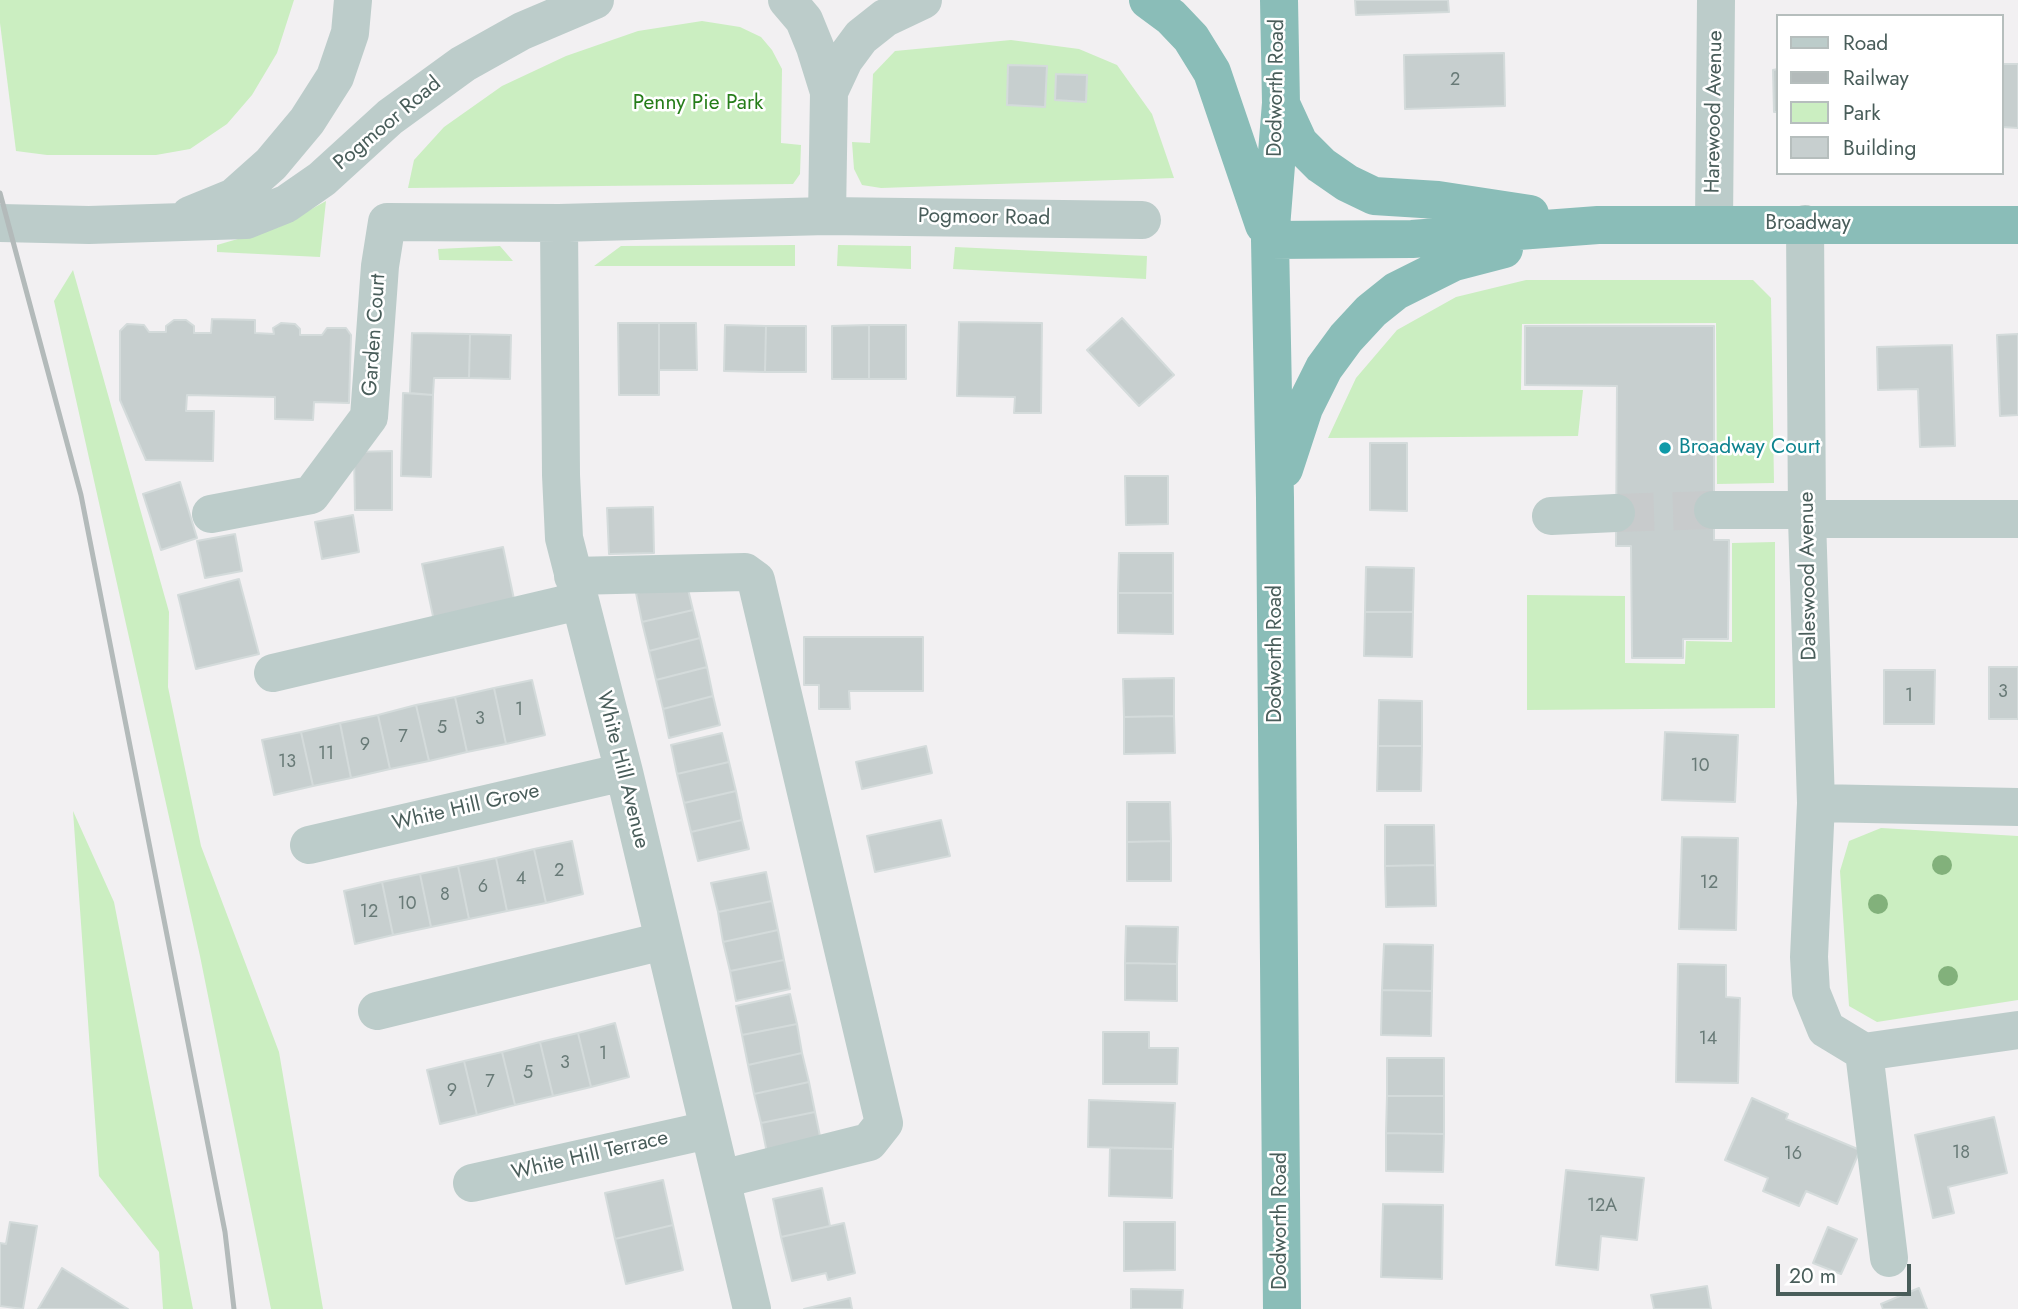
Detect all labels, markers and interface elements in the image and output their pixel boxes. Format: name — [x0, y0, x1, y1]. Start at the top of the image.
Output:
legend — [1776, 14, 2004, 175]
street label: Dodworth Road — [1263, 19, 1291, 157]
text: Road — [1843, 28, 1888, 58]
street label: Harewood Avenue — [1701, 30, 1729, 194]
text: Railway — [1843, 63, 1909, 93]
house number: 2 — [1450, 70, 1460, 92]
street label: Pogmoor Road — [329, 72, 447, 176]
park label: Penny Pie Park — [633, 91, 763, 117]
text: Park — [1843, 98, 1880, 128]
text: Building — [1843, 133, 1916, 163]
street label: Pogmoor Road — [918, 204, 1050, 232]
street label: Broadway — [1765, 211, 1851, 237]
street label: Garden Court — [358, 273, 392, 397]
place label: Broadway Court — [1679, 435, 1820, 461]
marker: Broadway Court — [1657, 440, 1673, 456]
street label: Daleswood Avenue — [1795, 491, 1823, 661]
street label: Dodworth Road — [1263, 585, 1289, 723]
house number: 3 — [1998, 682, 2008, 704]
house number: 1 — [1905, 686, 1913, 708]
street label: White Hill Avenue — [590, 689, 654, 851]
house number: 1 — [515, 700, 523, 722]
house number: 3 — [475, 709, 485, 731]
house number: 5 — [437, 718, 447, 740]
house number: 7 — [398, 727, 408, 749]
house number: 9 — [360, 735, 370, 757]
house number: 11 — [318, 744, 334, 766]
house number: 13 — [278, 752, 296, 774]
house number: 10 — [1691, 756, 1709, 778]
street label: White Hill Grove — [390, 779, 542, 837]
house number: 2 — [554, 861, 564, 883]
house number: 4 — [516, 869, 526, 891]
house number: 12 — [1700, 873, 1718, 895]
house number: 6 — [478, 877, 488, 899]
house number: 8 — [440, 885, 450, 907]
house number: 10 — [398, 894, 416, 916]
house number: 12 — [360, 902, 378, 924]
house number: 14 — [1699, 1029, 1717, 1051]
house number: 1 — [599, 1044, 607, 1066]
house number: 3 — [560, 1053, 570, 1075]
house number: 5 — [523, 1063, 533, 1085]
house number: 7 — [485, 1072, 495, 1094]
house number: 9 — [447, 1081, 457, 1103]
street label: White Hill Terrace — [509, 1126, 671, 1186]
house number: 18 — [1952, 1143, 1970, 1165]
house number: 16 — [1784, 1144, 1802, 1166]
street label: Dodworth Road — [1268, 1152, 1294, 1290]
house number: 12A — [1587, 1196, 1617, 1218]
scale bar — [1780, 1250, 1915, 1294]
text: 20 m — [1789, 1261, 1836, 1291]

